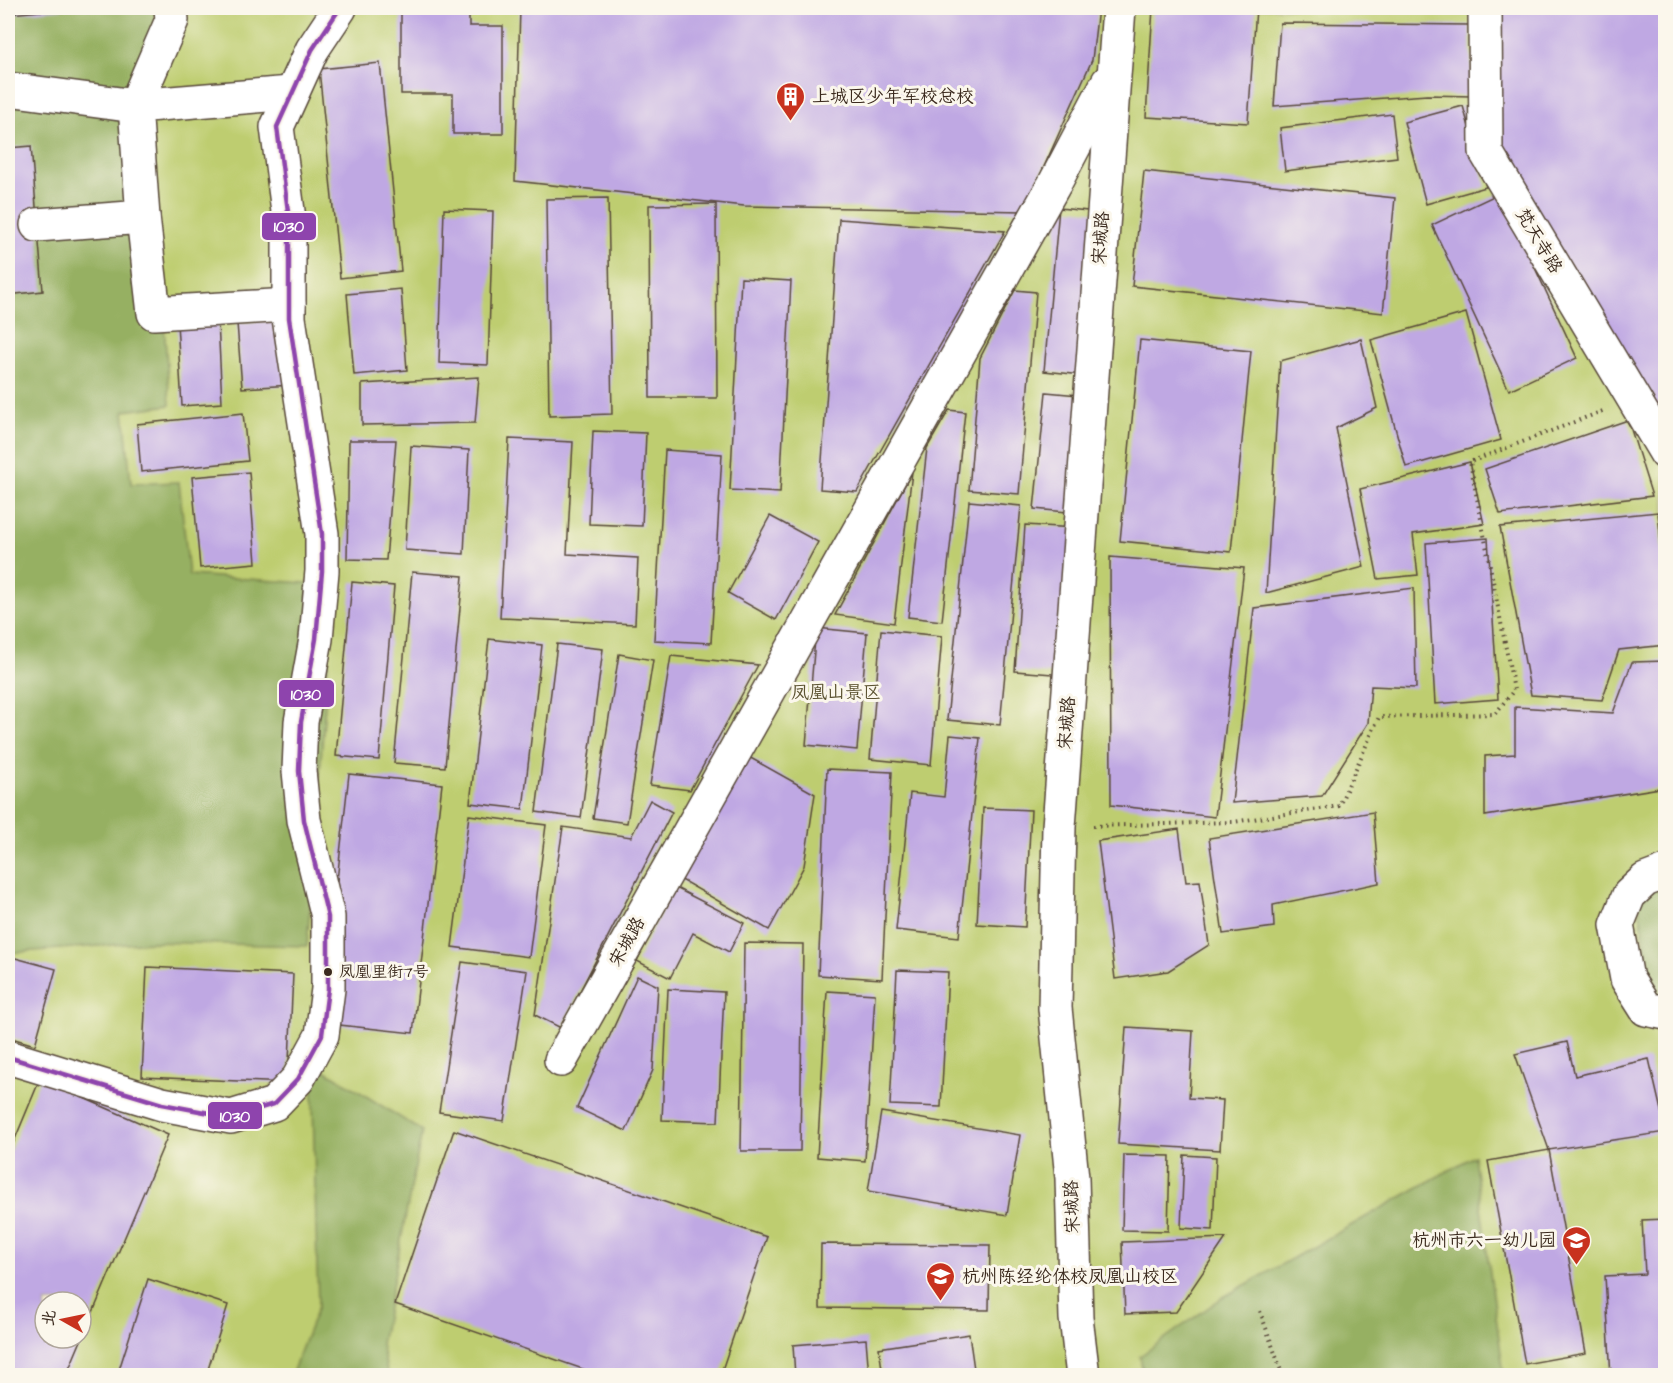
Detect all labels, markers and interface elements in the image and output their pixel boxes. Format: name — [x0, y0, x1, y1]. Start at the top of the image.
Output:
building icon: 上城区少年军校总校 — [775, 80, 807, 122]
place label: 上城区少年军校总校 — [812, 84, 974, 109]
street label: 梵天寺路 — [1510, 204, 1568, 278]
street label: 宋城路 — [1087, 210, 1115, 266]
line badge: 1030 — [261, 212, 317, 241]
text: 1030 — [274, 216, 304, 238]
line badge: 1030 — [278, 679, 335, 708]
park label: 凤凰山景区 — [791, 680, 881, 705]
text: 1030 — [291, 684, 321, 706]
street label: 宋城路 — [1053, 695, 1081, 751]
street label: 宋城路 — [603, 912, 651, 972]
place label: 凤凰里街7号 — [339, 961, 429, 983]
marker: 凤凰里街7号 — [322, 966, 334, 978]
line badge: 1030 — [207, 1101, 263, 1130]
text: 1030 — [220, 1106, 250, 1128]
street label: 宋城路 — [1059, 1180, 1085, 1234]
school or university icon: 杭州市六一幼儿园 — [1561, 1224, 1593, 1266]
place label: 杭州市六一幼儿园 — [1412, 1228, 1556, 1253]
school or university icon: 杭州陈经纶体校凤凰山校区 — [925, 1260, 957, 1302]
place label: 杭州陈经纶体校凤凰山校区 — [962, 1264, 1178, 1289]
north arrow — [33, 1290, 93, 1350]
text: 北 — [37, 1308, 61, 1327]

